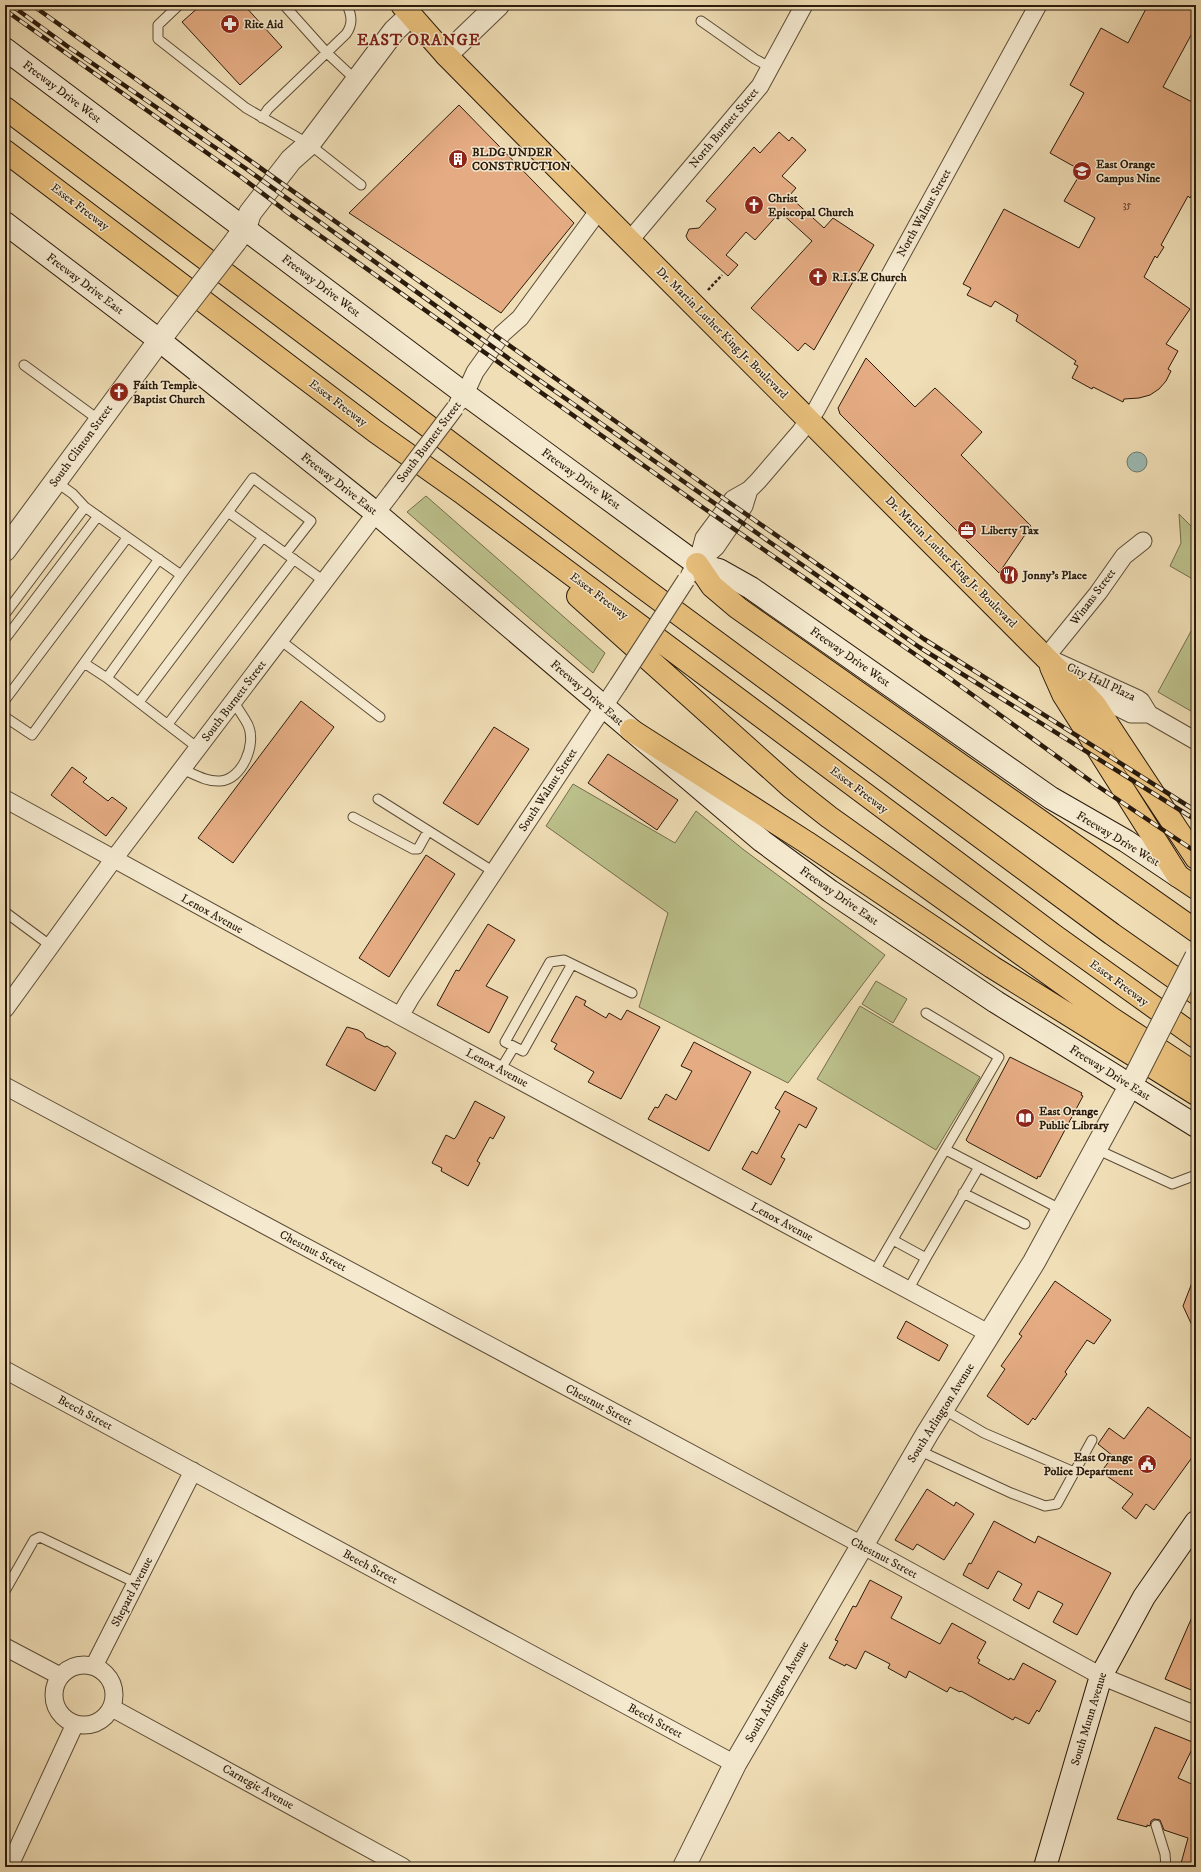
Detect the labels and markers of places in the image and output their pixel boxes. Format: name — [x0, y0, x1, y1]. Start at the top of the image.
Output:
pharmacy icon: Rite Aid — [219, 13, 241, 35]
place label: Rite Aid — [244, 17, 284, 32]
place label: BLDG UNDER CONSTRUCTION — [472, 145, 571, 174]
building icon: BLDG UNDER CONSTRUCTION — [447, 148, 469, 170]
place label: East Orange Campus Nine — [1096, 157, 1160, 186]
school or university icon: East Orange Campus Nine — [1071, 160, 1093, 182]
place label: Christ Episcopal Church — [768, 191, 855, 220]
church icon: Christ Episcopal Church — [743, 194, 765, 216]
church icon: R.I.S.E Church — [807, 266, 829, 288]
place label: R.I.S.E Church — [832, 270, 907, 285]
place label: Faith Temple Baptist Church — [133, 378, 206, 407]
church icon: Faith Temple Baptist Church — [108, 381, 130, 403]
office icon: Liberty Tax — [956, 519, 978, 541]
place label: Liberty Tax — [981, 523, 1039, 538]
restaurant icon: Jonny's Place — [998, 564, 1020, 586]
place label: Jonny's Place — [1021, 568, 1087, 583]
place label: East Orange Public Library — [1039, 1104, 1109, 1133]
library icon: East Orange Public Library — [1014, 1107, 1036, 1129]
place label: East Orange Police Department — [1044, 1450, 1133, 1479]
public building icon: East Orange Police Department — [1136, 1453, 1158, 1475]

